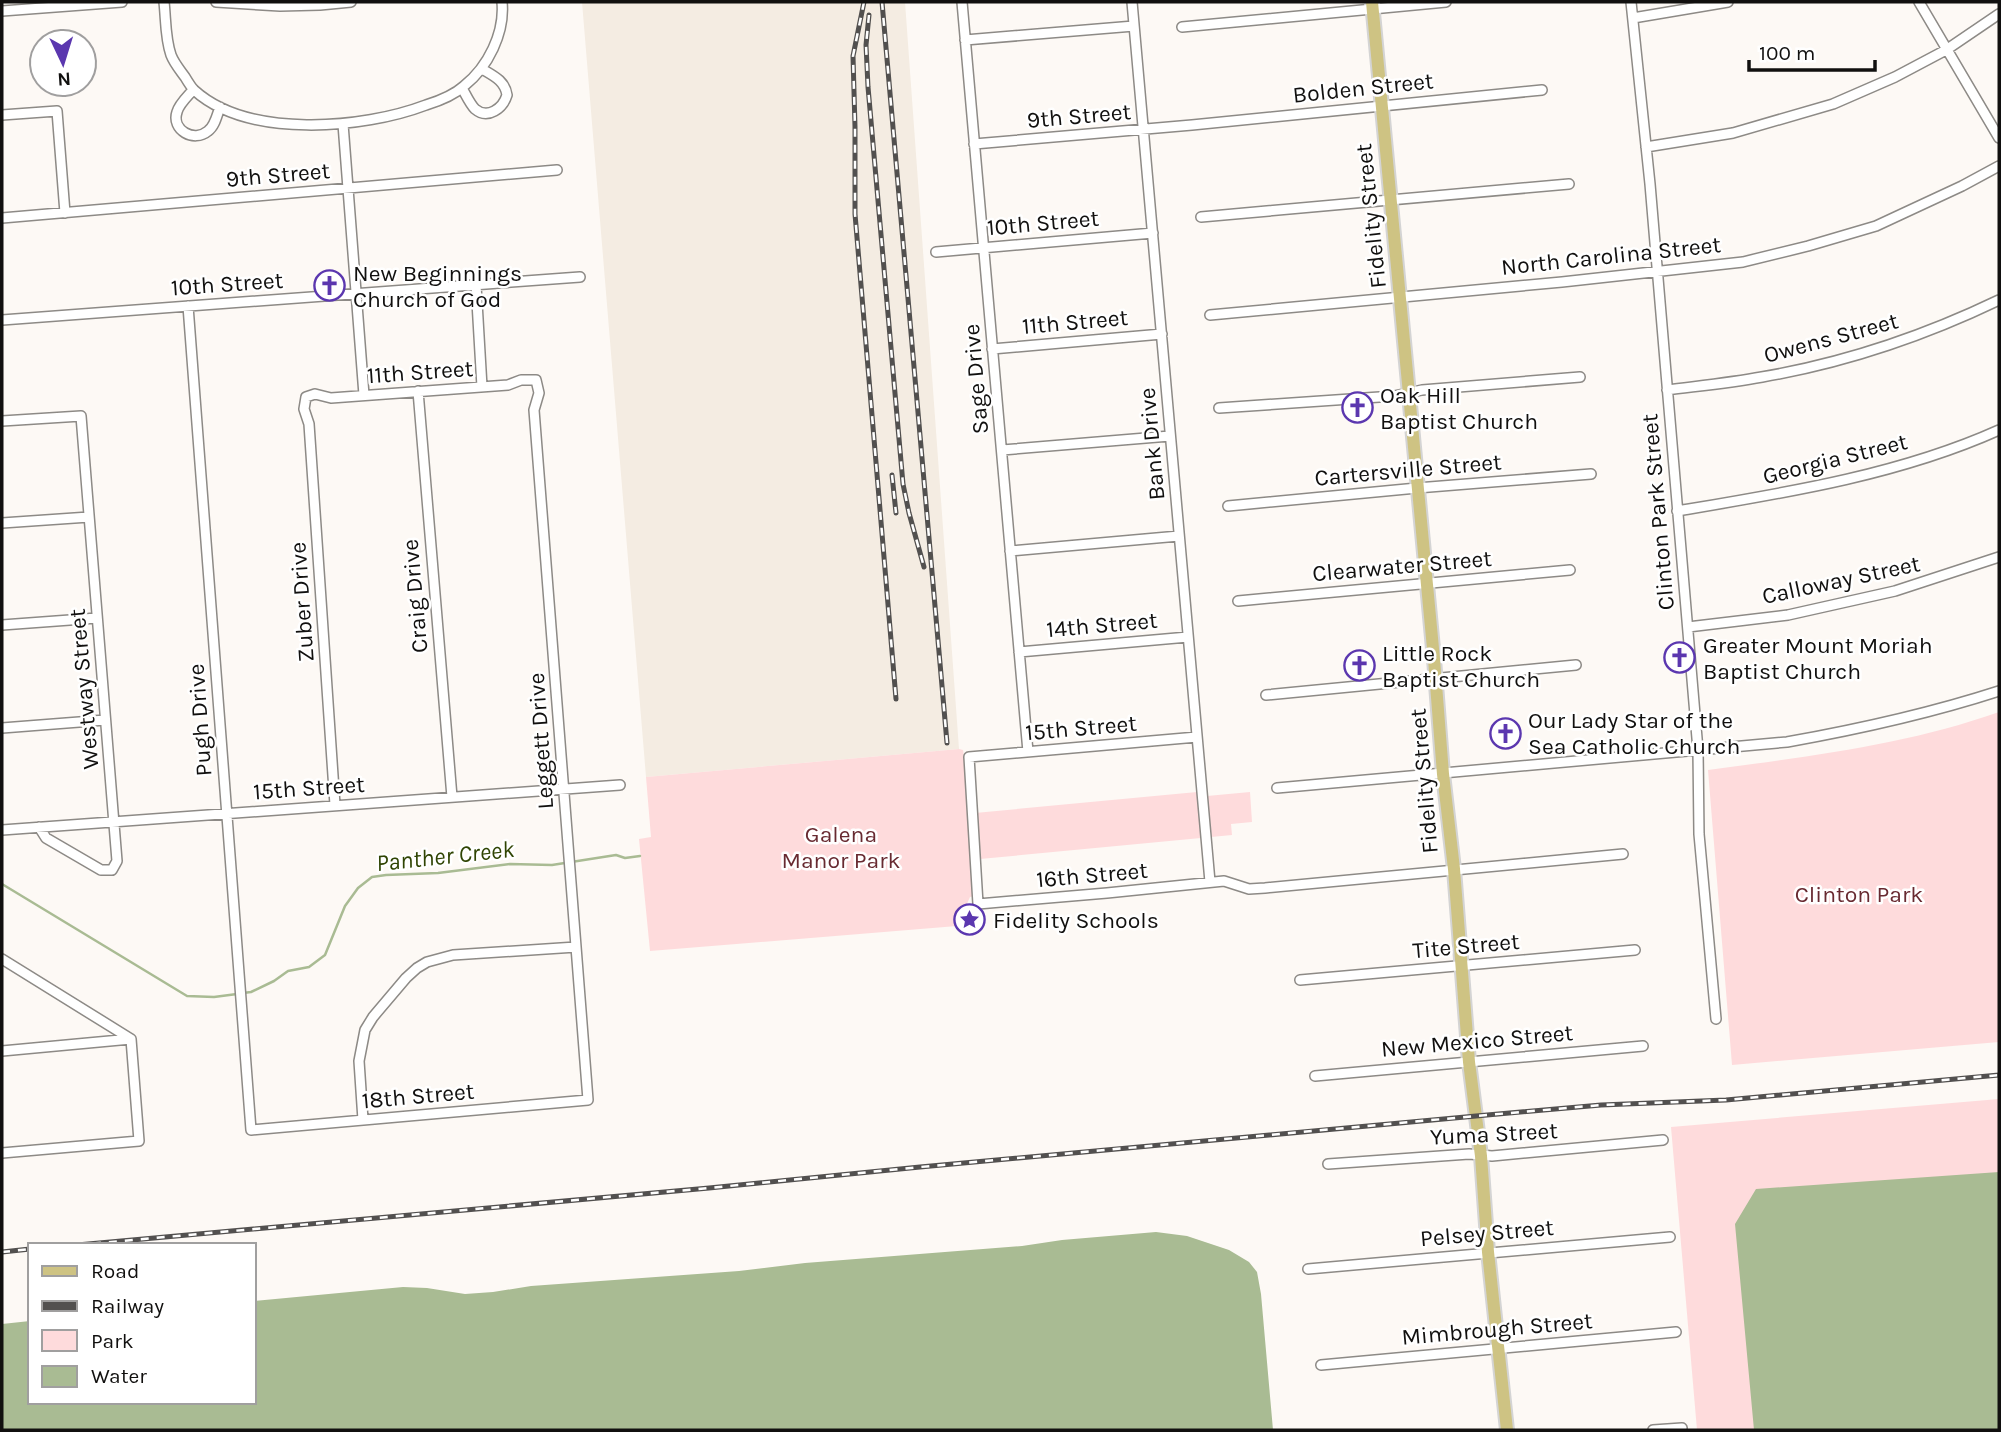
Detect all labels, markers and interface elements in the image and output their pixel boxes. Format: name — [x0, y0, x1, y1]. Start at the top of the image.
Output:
north arrow — [28, 28, 98, 98]
scale bar — [1749, 28, 1875, 72]
text: 100 m — [1759, 41, 1816, 65]
street label: Bolden Street — [1291, 67, 1435, 109]
text: N — [57, 68, 72, 90]
street label: 9th Street — [1026, 98, 1133, 134]
street label: Fidelity Street — [1350, 142, 1392, 290]
street label: 9th Street — [225, 157, 332, 193]
street label: 10th Street — [986, 205, 1100, 241]
street label: North Carolina Street — [1500, 231, 1722, 281]
place label: New Beginnings Church of God — [353, 260, 522, 313]
street label: 10th Street — [170, 267, 284, 301]
church icon: New Beginnings Church of God — [313, 269, 347, 303]
street label: 11th Street — [1021, 304, 1129, 340]
street label: Owens Street — [1761, 307, 1901, 369]
street label: Sage Drive — [958, 323, 994, 435]
street label: 11th Street — [366, 355, 474, 389]
place label: Oak Hill Baptist Church — [1380, 382, 1538, 435]
street label: Bank Drive — [1134, 387, 1170, 501]
church icon: Oak Hill Baptist Church — [1340, 391, 1374, 425]
street label: Clinton Park Street — [1636, 412, 1680, 611]
street label: Georgia Street — [1760, 428, 1911, 490]
street label: Cartersville Street — [1313, 448, 1503, 492]
street label: Craig Drive — [397, 538, 433, 654]
street label: Zuber Drive — [284, 541, 320, 663]
street label: Clearwater Street — [1311, 545, 1493, 587]
street label: Calloway Street — [1760, 550, 1923, 610]
street label: Westway Street — [64, 607, 104, 770]
street label: 14th Street — [1045, 607, 1159, 643]
place label: Greater Mount Moriah Baptist Church — [1703, 632, 1933, 685]
place label: Little Rock Baptist Church — [1382, 640, 1540, 693]
church icon: Greater Mount Moriah Baptist Church — [1663, 641, 1697, 675]
church icon: Little Rock Baptist Church — [1342, 649, 1376, 683]
street label: Pugh Drive — [183, 663, 217, 777]
street label: Leggett Drive — [523, 672, 559, 810]
street label: Fidelity Street — [1404, 707, 1444, 855]
place label: Our Lady Star of the Sea Catholic Church — [1528, 707, 1740, 760]
street label: 15th Street — [1024, 710, 1138, 746]
church icon: Our Lady Star of the Sea Catholic Church — [1488, 716, 1522, 750]
street label: 15th Street — [252, 771, 366, 805]
park label: Galena Manor Park — [781, 821, 901, 874]
water label: Panther Creek — [375, 835, 516, 877]
street label: 16th Street — [1035, 857, 1149, 893]
park label: Clinton Park — [1795, 881, 1923, 908]
place icon: Fidelity Schools — [953, 903, 987, 937]
place label: Fidelity Schools — [993, 907, 1159, 934]
street label: Tite Street — [1411, 928, 1521, 964]
street label: New Mexico Street — [1380, 1019, 1574, 1063]
street label: 18th Street — [361, 1078, 476, 1114]
street label: Yuma Street — [1429, 1117, 1559, 1151]
street label: Pelsey Street — [1419, 1214, 1555, 1252]
legend — [28, 1243, 256, 1404]
text: Road — [91, 1259, 139, 1283]
text: Railway — [91, 1294, 164, 1318]
street label: Mimbrough Street — [1400, 1307, 1594, 1351]
text: Park — [91, 1329, 134, 1353]
text: Water — [91, 1364, 147, 1388]

